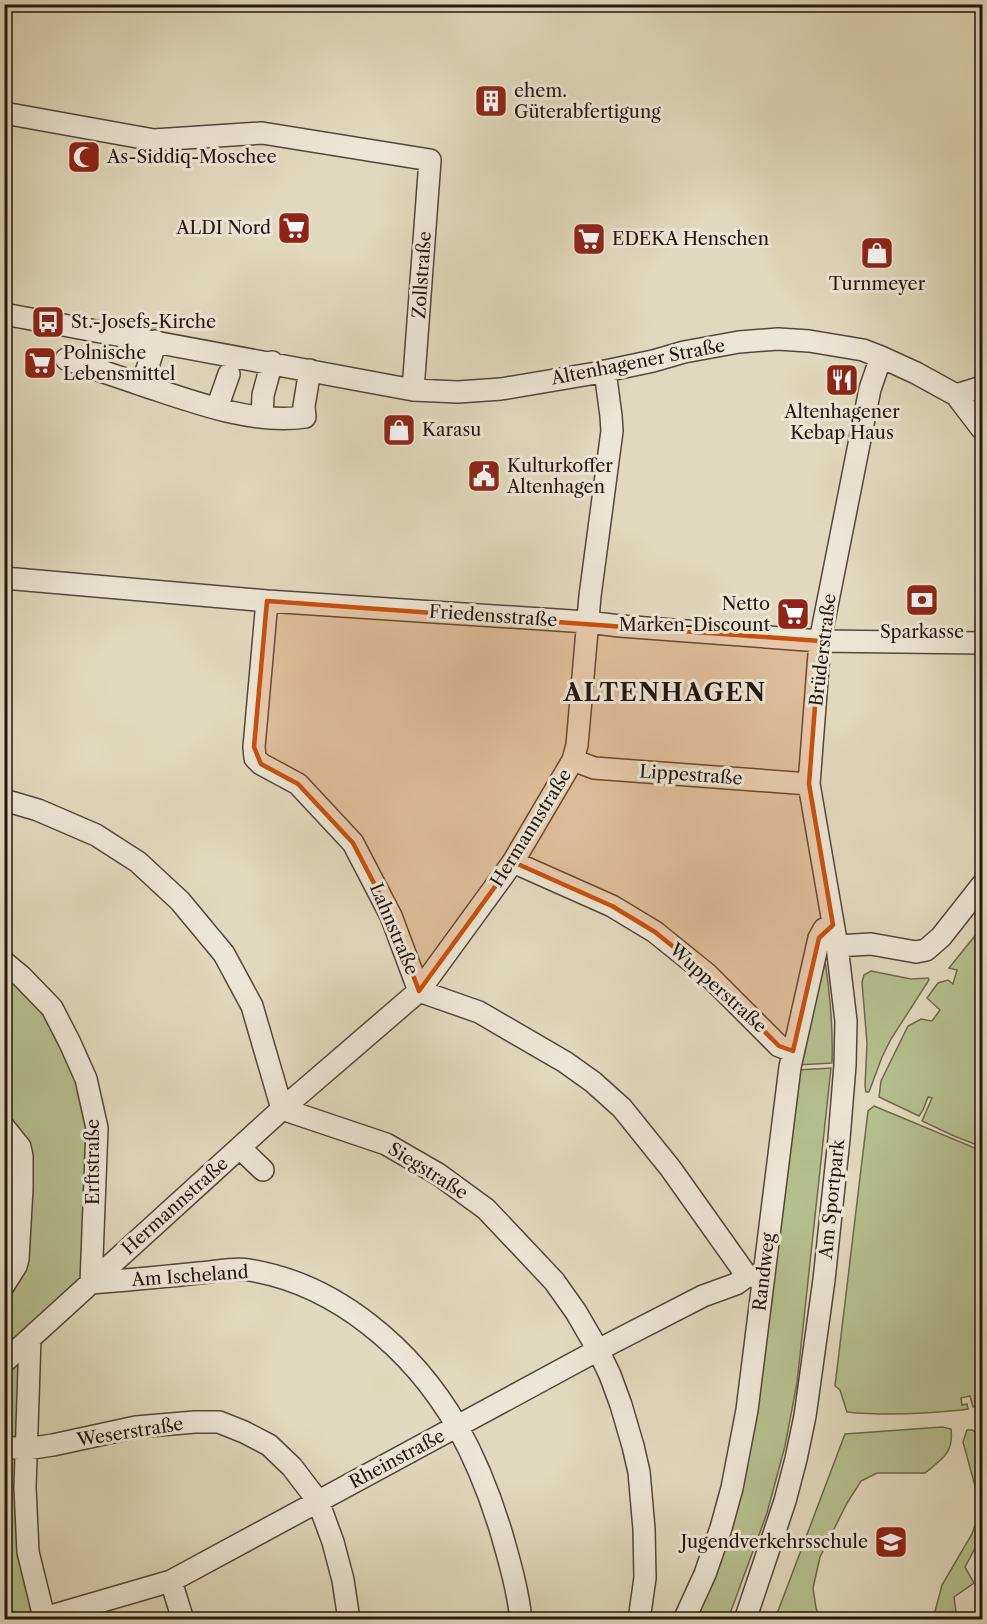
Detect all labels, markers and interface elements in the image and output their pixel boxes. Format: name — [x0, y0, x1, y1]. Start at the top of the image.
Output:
place label: ehem. Güterabfertigung — [514, 80, 661, 123]
building icon: ehem. Güterabfertigung — [473, 83, 509, 119]
mosque icon: As-Siddiq-Moschee — [66, 139, 102, 175]
place label: As-Siddiq-Moschee — [106, 146, 277, 168]
supermarket icon: ALDI Nord — [276, 210, 312, 246]
place label: ALDI Nord — [175, 217, 271, 239]
supermarket icon: EDEKA Henschen — [571, 221, 607, 257]
place label: EDEKA Henschen — [612, 228, 769, 250]
street label: Zollstraße — [408, 231, 436, 319]
shop icon: Turnmeyer — [859, 235, 895, 271]
place label: Turnmeyer — [829, 273, 926, 295]
bus stop icon: St.-Josefs-Kirche — [30, 304, 66, 340]
place label: St.-Josefs-Kirche — [71, 311, 216, 333]
street label: Altenhagener Straße — [548, 334, 727, 390]
place label: Polnische Lebensmittel — [63, 342, 175, 385]
supermarket icon: Polnische Lebensmittel — [22, 345, 58, 381]
restaurant icon: Altenhagener Kebap Haus — [824, 362, 860, 398]
place label: Altenhagener Kebap Haus — [783, 401, 900, 444]
shop icon: Karasu — [381, 412, 417, 448]
place label: Karasu — [422, 419, 481, 441]
place label: Kulturkoffer Altenhagen — [506, 455, 613, 498]
public building icon: Kulturkoffer Altenhagen — [466, 458, 502, 494]
bank icon: Sparkasse — [904, 582, 940, 618]
street label: Brüderstraße — [805, 592, 841, 708]
place label: Netto Marken-Discount — [619, 593, 771, 636]
supermarket icon: Netto Marken-Discount — [775, 596, 811, 632]
street label: Friedensstraße — [428, 601, 558, 631]
place label: Sparkasse — [880, 621, 964, 643]
district label: ALTENHAGEN — [562, 678, 767, 707]
street label: Lippestraße — [639, 760, 743, 790]
street label: Hermannstraße — [486, 765, 576, 891]
street label: Lahnstraße — [365, 880, 423, 978]
street label: Wupperstraße — [664, 938, 771, 1037]
street label: Erftstraße — [82, 1119, 104, 1205]
street label: Am Sportpark — [815, 1136, 849, 1261]
street label: Siegstraße — [384, 1138, 472, 1204]
street label: Hermannstraße — [117, 1153, 233, 1259]
street label: Randweg — [748, 1231, 780, 1312]
street label: Am Ischeland — [130, 1261, 249, 1291]
street label: Weserstraße — [74, 1413, 185, 1451]
street label: Rheinstraße — [346, 1425, 448, 1493]
school or university icon: Jugendverkehrsschule — [873, 1524, 909, 1560]
place label: Jugendverkehrsschule — [678, 1531, 868, 1553]

